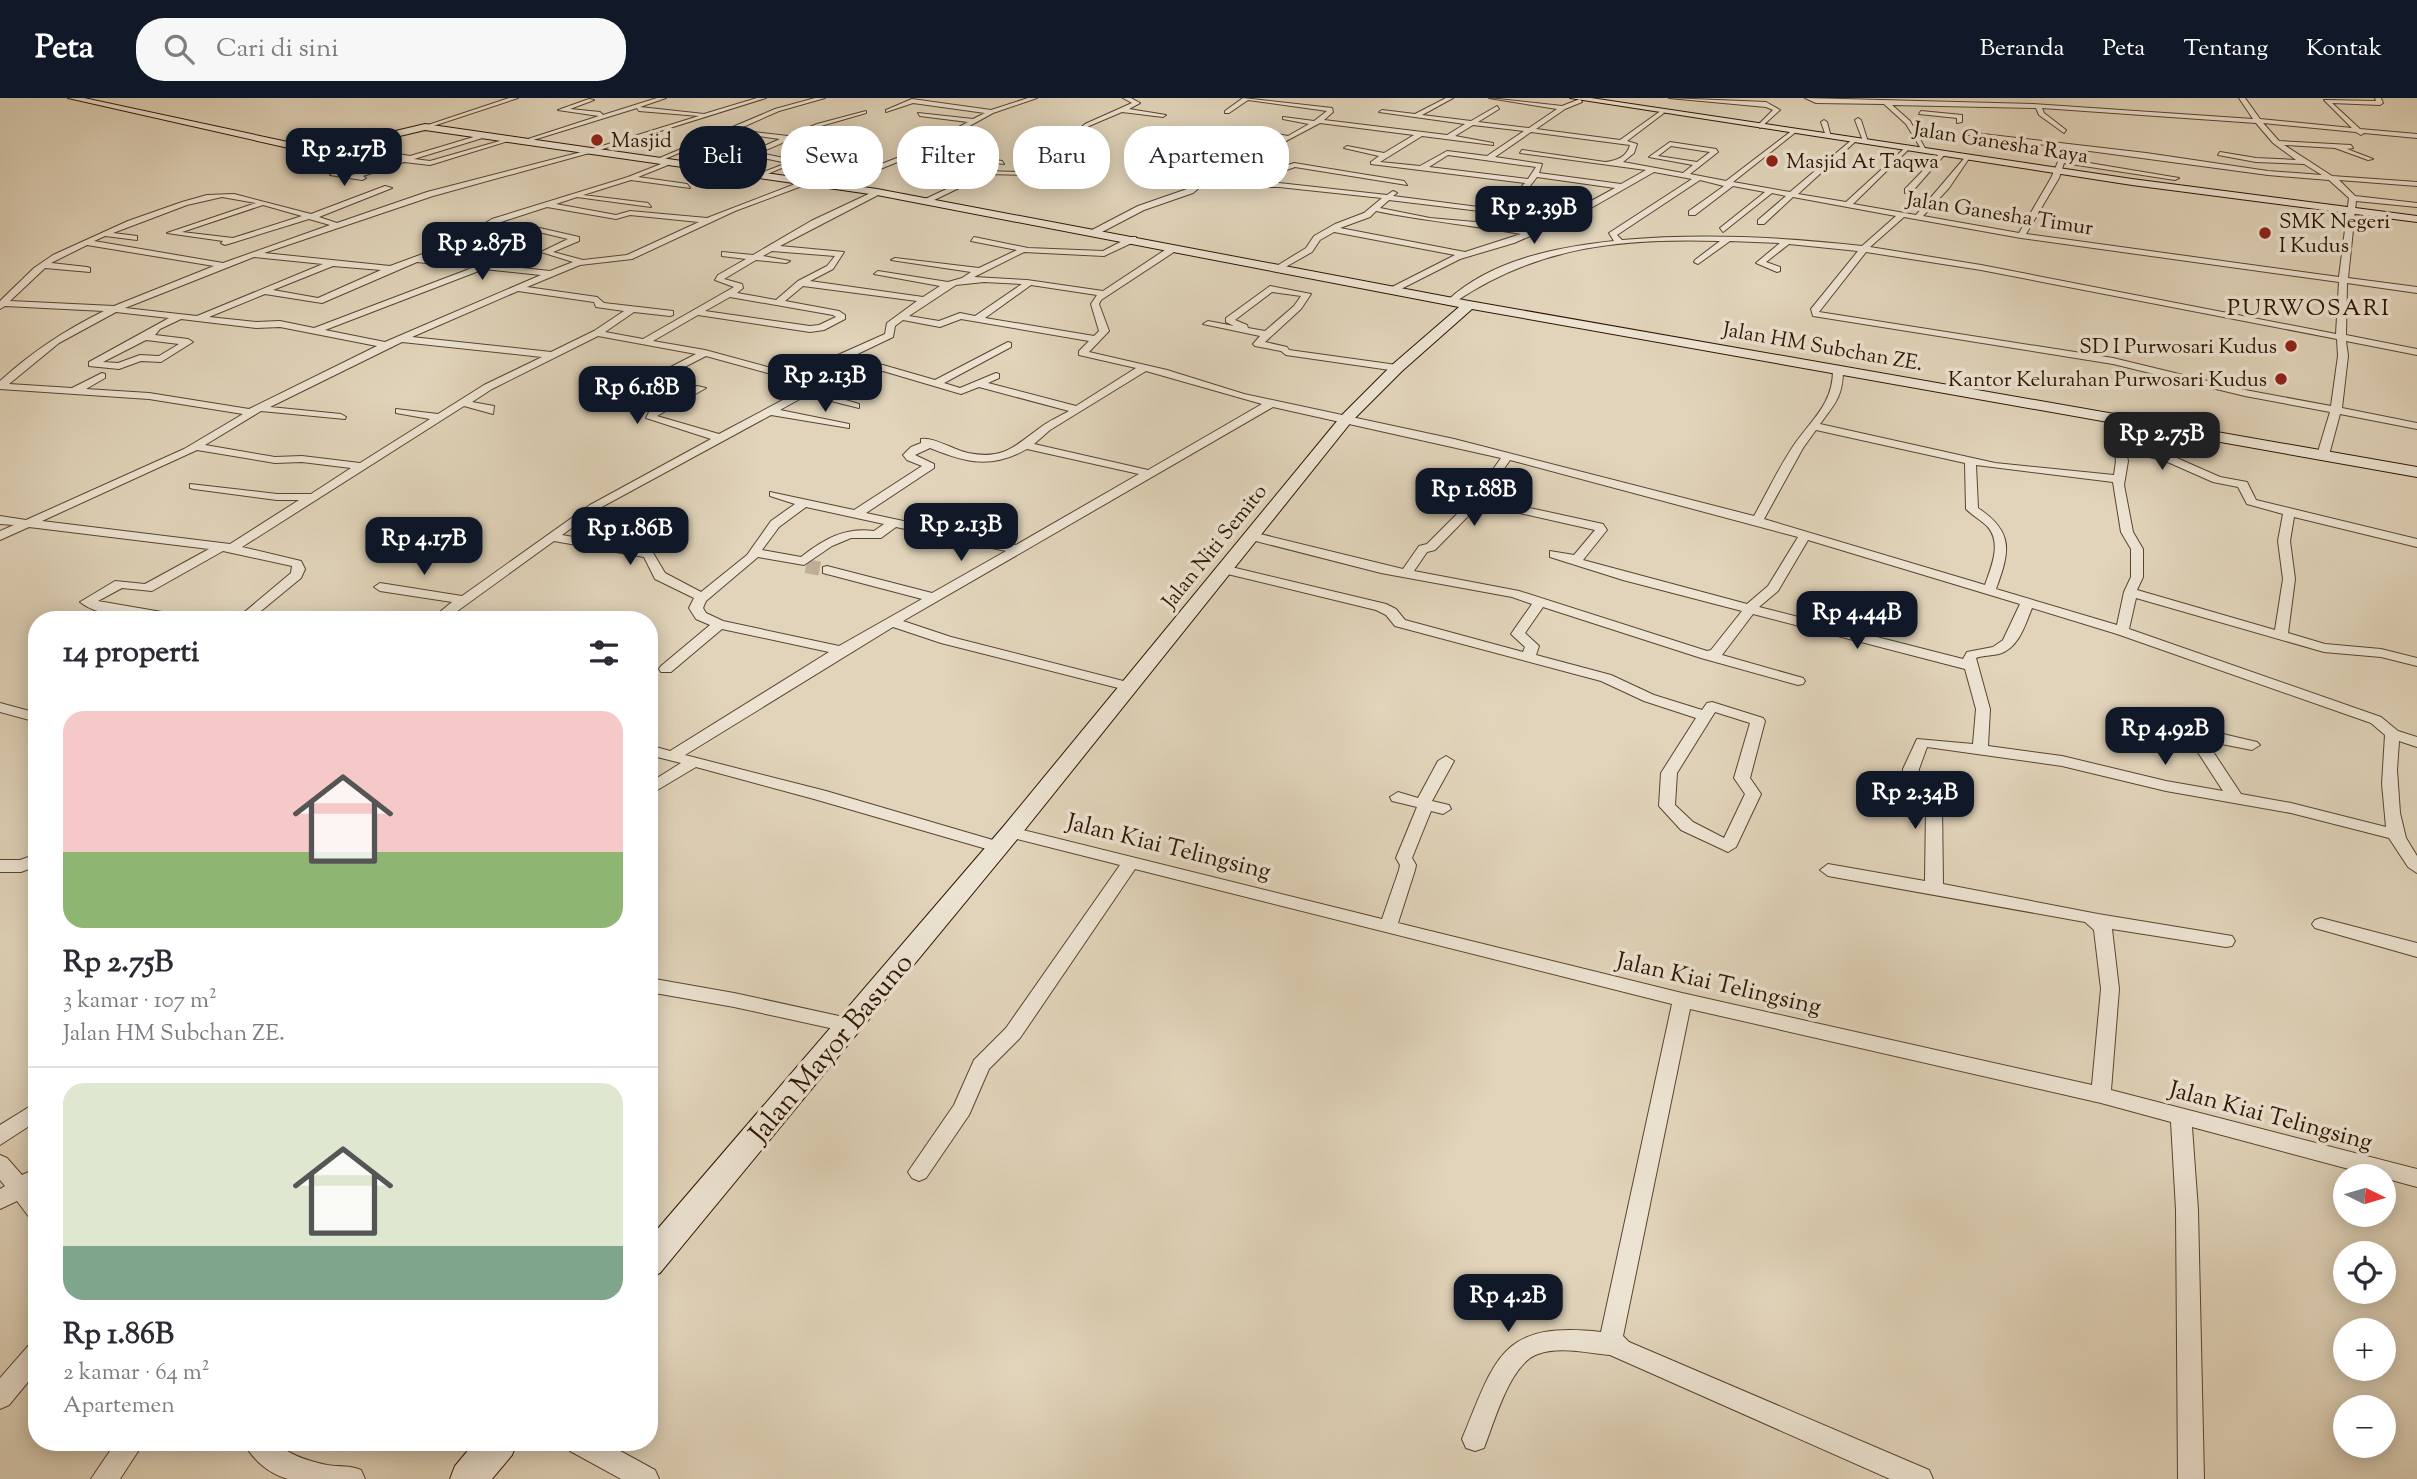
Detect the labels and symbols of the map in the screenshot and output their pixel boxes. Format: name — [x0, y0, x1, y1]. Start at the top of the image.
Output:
street label: Jalan Ganesha Raya — [1910, 115, 2090, 173]
place label: Masjid — [611, 127, 672, 157]
pin: Rp 2.17B — [272, 129, 416, 188]
marker: Masjid — [589, 132, 605, 148]
place label: Masjid At Taqwa — [1786, 148, 1939, 178]
marker: Masjid At Taqwa — [1764, 153, 1780, 169]
street label: Jalan Ganesha Timur — [1903, 185, 2095, 245]
pin: Rp 2.39B — [1462, 186, 1606, 246]
place label: SMK Negeri I Kudus — [2279, 208, 2390, 262]
pin: Rp 2.87B — [410, 222, 554, 282]
marker: SMK Negeri I Kudus — [2257, 225, 2273, 241]
district label: PURWOSARI — [2227, 293, 2391, 326]
street label: Jalan HM Subchan ZE. — [1719, 315, 1925, 380]
place label: SD I Purwosari Kudus — [2079, 333, 2277, 363]
marker: SD I Purwosari Kudus — [2283, 338, 2299, 354]
pin: Rp 2.13B — [753, 354, 897, 414]
pin: Rp 6.18B — [565, 366, 709, 426]
place label: Kantor Kelurahan Purwosari Kudus — [1948, 366, 2267, 396]
marker: Kantor Kelurahan Purwosari Kudus — [2273, 371, 2289, 387]
pin: Rp 2.75B — [2090, 412, 2234, 472]
pin: Rp 1.88B — [1402, 468, 1546, 528]
street label: Jalan Niti Semito — [1155, 479, 1275, 617]
pin: Rp 2.13B — [889, 504, 1033, 563]
pin: Rp 1.86B — [558, 508, 702, 567]
pin: Rp 4.17B — [352, 518, 496, 577]
pin: Rp 4.44B — [1785, 592, 1929, 651]
pin: Rp 4.92B — [2093, 708, 2237, 767]
pin: Rp 2.34B — [1843, 772, 1987, 831]
street label: Jalan Kiai Telingsing — [1061, 806, 1274, 890]
street label: Jalan Kiai Telingsing — [1611, 944, 1825, 1025]
street label: Jalan Mayor Basuno — [740, 945, 924, 1154]
street label: Jalan Kiai Telingsing — [2163, 1073, 2376, 1160]
north arrow — [2333, 1164, 2396, 1227]
pin: Rp 4.2B — [1443, 1274, 1573, 1334]

